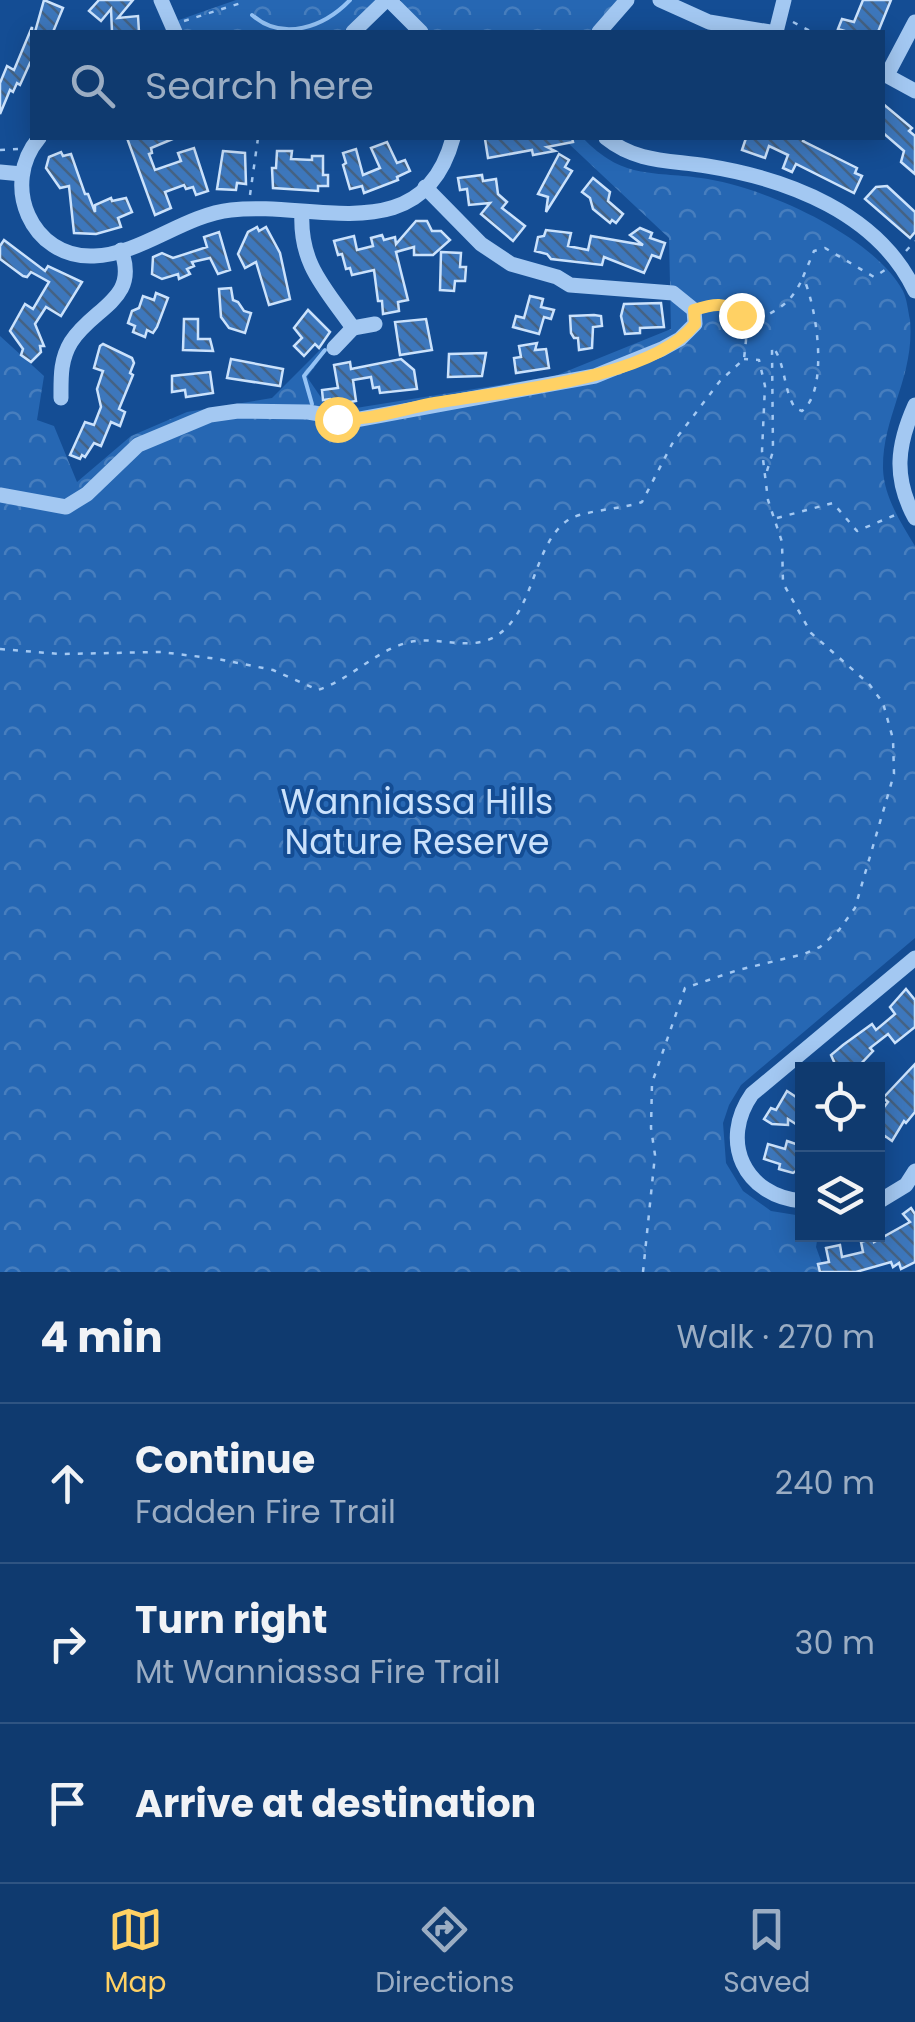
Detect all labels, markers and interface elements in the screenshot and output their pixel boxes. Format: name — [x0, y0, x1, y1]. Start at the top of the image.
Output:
search box — [30, 30, 885, 140]
icon: search — [65, 58, 120, 113]
text: Search here — [145, 59, 374, 112]
route end — [719, 293, 765, 339]
route start — [315, 397, 361, 443]
park label: Wanniassa Hills Nature Reserve — [281, 777, 553, 866]
map controls — [795, 1062, 885, 1242]
button: locate — [795, 1062, 885, 1152]
button: layers — [795, 1152, 885, 1242]
text: 4 min — [40, 1308, 163, 1367]
text: Walk · 270 m — [676, 1314, 875, 1359]
text: Continue — [135, 1433, 315, 1486]
icon: ahead — [40, 1456, 95, 1511]
text: 240 m — [775, 1460, 875, 1505]
text: Fadden Fire Trail — [135, 1489, 396, 1534]
text: Turn right — [135, 1593, 327, 1646]
icon: right — [40, 1616, 95, 1671]
text: 30 m — [795, 1620, 875, 1665]
text: Mt Wanniassa Fire Trail — [135, 1649, 501, 1694]
icon: arrive — [40, 1776, 95, 1831]
text: Arrive at destination — [135, 1777, 536, 1830]
tab: Map — [104, 1902, 166, 2004]
tab: Directions — [375, 1902, 514, 2004]
tab: Saved — [723, 1902, 811, 2004]

